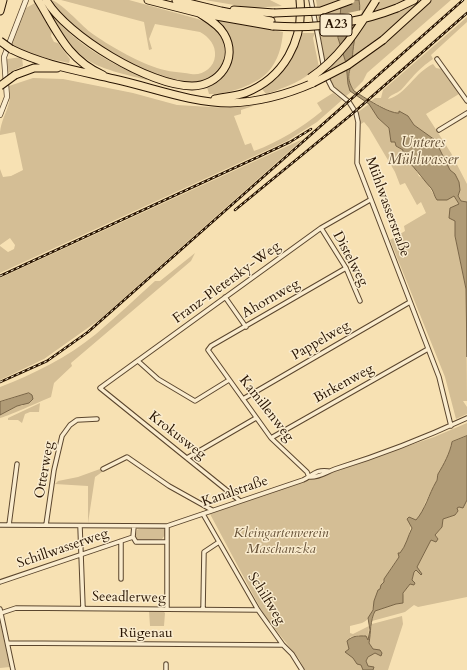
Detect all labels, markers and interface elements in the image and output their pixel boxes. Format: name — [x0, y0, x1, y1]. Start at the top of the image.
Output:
road number: A23 — [320, 14, 352, 36]
water label: Unteres Mühlwasser — [388, 135, 458, 170]
street label: Mühlwasserstraße — [361, 155, 413, 259]
street label: Distelweg — [329, 229, 371, 289]
street label: Franz-Pletersky-Weg — [170, 238, 284, 328]
street label: Ahornweg — [239, 276, 303, 322]
street label: Pappelweg — [289, 318, 353, 364]
street label: Birkenweg — [311, 361, 377, 407]
street label: Kamillenweg — [235, 373, 297, 445]
street label: Krokusweg — [145, 408, 209, 464]
street label: Otterweg — [32, 440, 58, 500]
street label: Kanalstraße — [200, 473, 270, 511]
street label: Schillwasserweg — [15, 525, 111, 573]
park label: Kleingartenverein Maschanzka — [233, 526, 329, 558]
street label: Schilfweg — [243, 570, 289, 628]
street label: Seeadlerweg — [92, 589, 166, 607]
street label: Rügenau — [119, 626, 173, 642]

